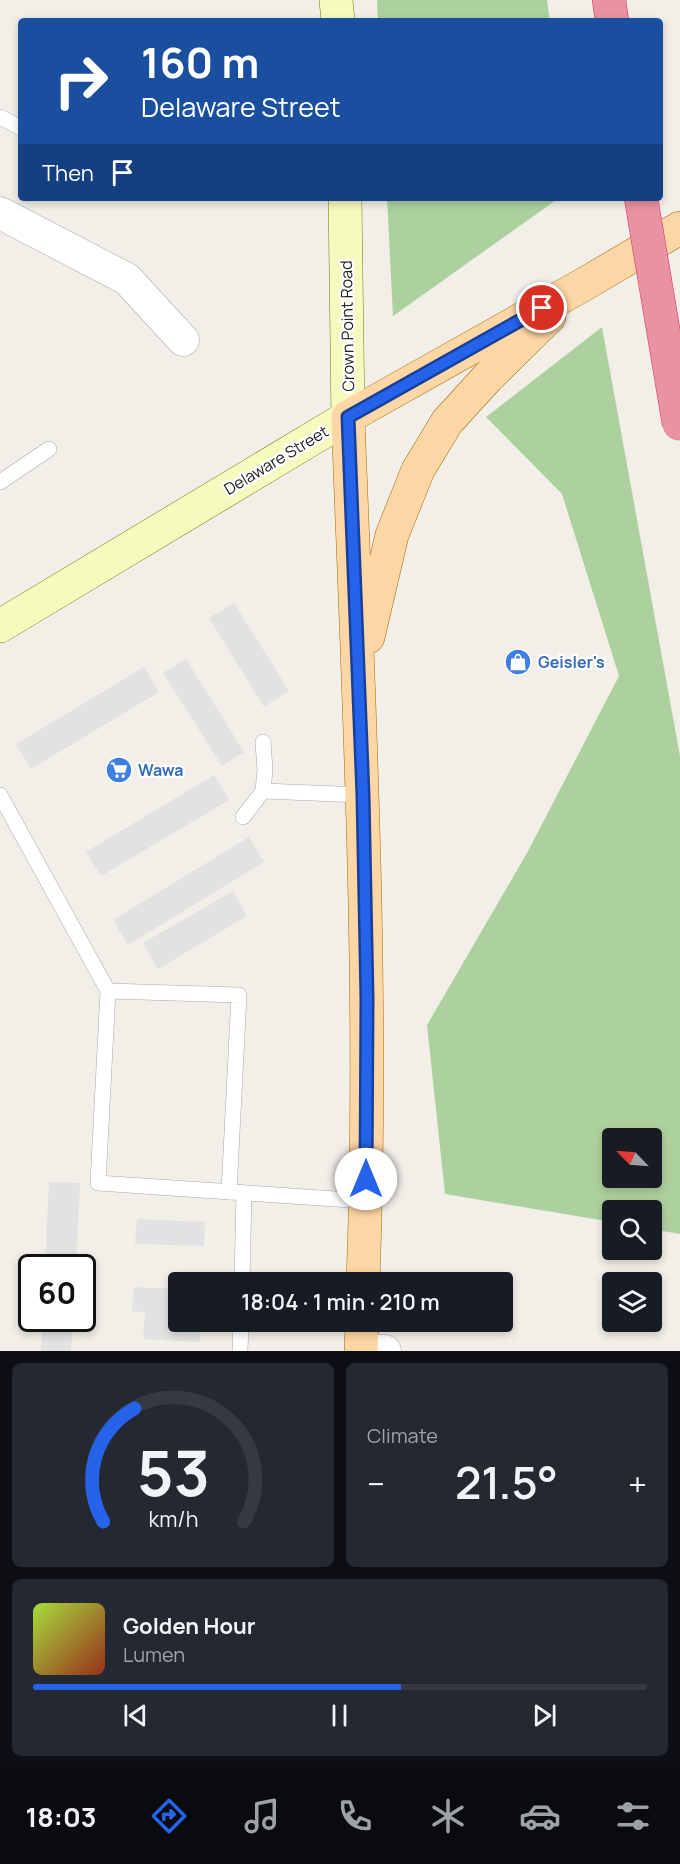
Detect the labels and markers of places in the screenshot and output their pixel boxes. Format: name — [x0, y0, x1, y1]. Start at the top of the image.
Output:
pin — [516, 282, 567, 333]
shop icon: Geisler's — [503, 647, 533, 677]
place label: Geisler's — [538, 651, 605, 673]
supermarket icon: Wawa — [104, 755, 134, 785]
place label: Wawa — [138, 759, 183, 781]

